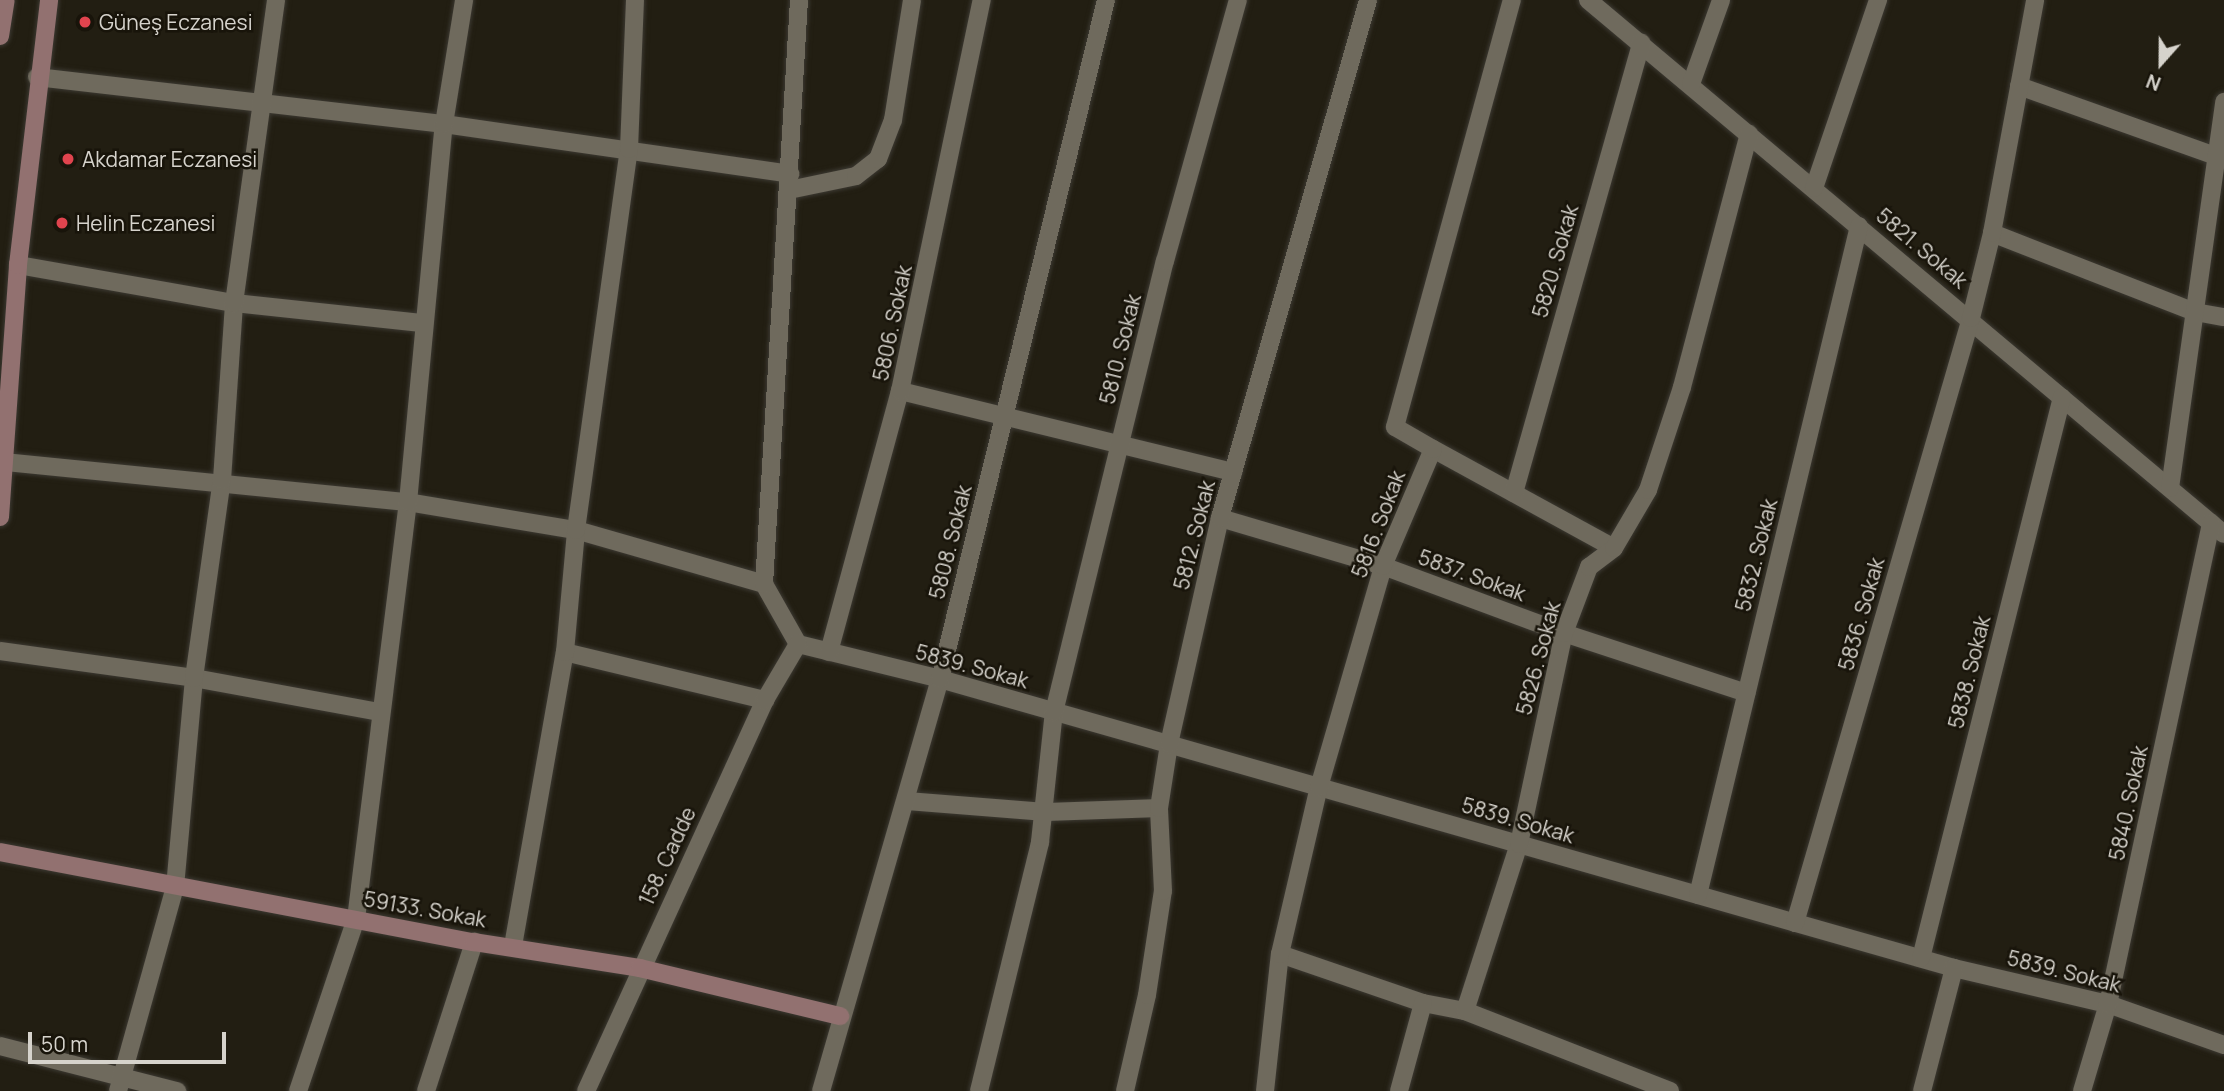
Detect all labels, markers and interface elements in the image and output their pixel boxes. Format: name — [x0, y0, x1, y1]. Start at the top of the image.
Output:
place label: Güneş Eczanesi — [99, 9, 253, 35]
marker: Güneş Eczanesi — [77, 14, 93, 30]
north arrow — [2126, 28, 2196, 98]
text: N — [2142, 68, 2165, 97]
place label: Akdamar Eczanesi — [82, 146, 257, 172]
marker: Akdamar Eczanesi — [60, 151, 76, 167]
street label: 5820. Sokak — [1527, 202, 1583, 320]
street label: 5821. Sokak — [1871, 203, 1973, 293]
place label: Helin Eczanesi — [76, 210, 215, 236]
marker: Helin Eczanesi — [54, 215, 70, 231]
street label: 5806. Sokak — [867, 263, 917, 383]
street label: 5810. Sokak — [1094, 291, 1146, 407]
street label: 5816. Sokak — [1346, 467, 1410, 581]
street label: 5812. Sokak — [1168, 478, 1220, 592]
street label: 5808. Sokak — [924, 482, 976, 602]
street label: 5832. Sokak — [1730, 496, 1782, 614]
street label: 5837. Sokak — [1415, 544, 1529, 606]
street label: 5836. Sokak — [1833, 555, 1889, 673]
street label: 5826. Sokak — [1511, 598, 1565, 718]
street label: 5838. Sokak — [1943, 613, 1995, 731]
street label: 5839. Sokak — [913, 639, 1031, 693]
street label: 5840. Sokak — [2104, 743, 2152, 863]
street label: 5839. Sokak — [1459, 792, 1577, 848]
street label: 158. Cadde — [633, 803, 701, 909]
street label: 59133. Sokak — [362, 886, 488, 932]
street label: 5839. Sokak — [2005, 945, 2123, 997]
scale bar — [32, 1018, 229, 1062]
text: 50 m — [41, 1030, 88, 1058]

